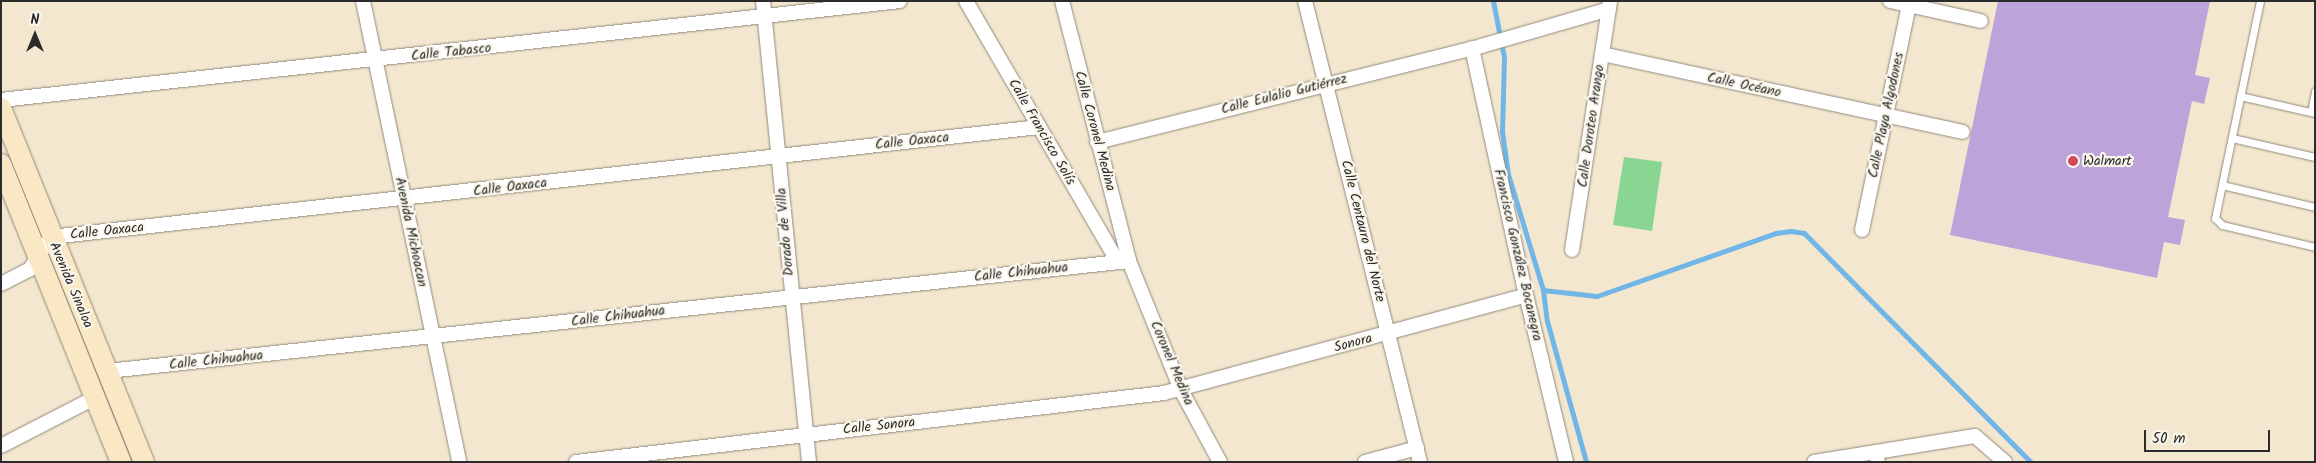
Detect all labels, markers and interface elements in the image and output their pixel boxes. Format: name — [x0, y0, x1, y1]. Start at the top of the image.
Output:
text: N — [31, 9, 39, 31]
north arrow — [10, 10, 60, 60]
street label: Calle Tabasco — [410, 39, 492, 65]
street label: Calle Playa Algodones — [1864, 51, 1908, 179]
street label: Calle Doroteo Arango — [1574, 63, 1608, 189]
street label: Calle Coronel Medina — [1071, 69, 1119, 193]
street label: Calle Océano — [1706, 69, 1782, 101]
street label: Calle Eulalio Gutiérrez — [1219, 70, 1349, 118]
street label: Calle Francisco Solís — [1005, 76, 1079, 188]
street label: Calle Oaxaca — [874, 129, 950, 153]
place label: Walmart — [2083, 153, 2132, 169]
marker: Walmart — [2067, 155, 2079, 167]
street label: Calle Centauro del Norte — [1337, 158, 1389, 304]
street label: Francisco González Bocanegra — [1490, 167, 1546, 343]
street label: Calle Oaxaca — [472, 174, 548, 200]
street label: Avenida Michoacan — [391, 175, 431, 289]
street label: Dorado de Villa — [773, 187, 797, 277]
street label: Calle Oaxaca — [69, 219, 145, 243]
street label: Avenida Sinaloa — [45, 239, 97, 331]
street label: Calle Chihuahua — [973, 259, 1069, 285]
street label: Calle Chihuahua — [570, 302, 666, 330]
street label: Coronel Medina — [1147, 318, 1197, 408]
street label: Sonora — [1332, 330, 1374, 356]
street label: Calle Chihuahua — [168, 347, 264, 373]
street label: Calle Sonora — [842, 414, 916, 438]
scale bar — [2146, 420, 2272, 452]
text: 50 m — [2152, 427, 2186, 451]

